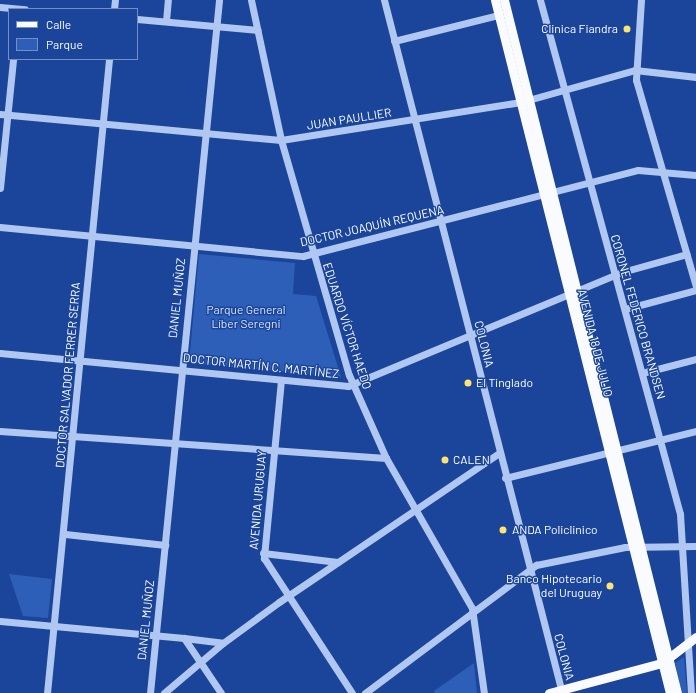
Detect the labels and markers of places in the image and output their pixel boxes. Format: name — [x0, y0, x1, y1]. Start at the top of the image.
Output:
place label: Clinica Fiandra — [541, 22, 618, 36]
marker: Clinica Fiandra — [621, 23, 633, 35]
place label: El Tinglado — [476, 376, 533, 390]
marker: El Tinglado — [463, 378, 473, 388]
place label: CALEN — [453, 453, 490, 467]
marker: CALEN — [440, 455, 450, 465]
place label: ANDA Policlinico — [512, 523, 598, 537]
marker: ANDA Policlinico — [497, 524, 509, 536]
place label: Banco Hipotecario del Uruguay — [506, 572, 602, 600]
marker: Banco Hipotecario del Uruguay — [605, 581, 615, 591]

